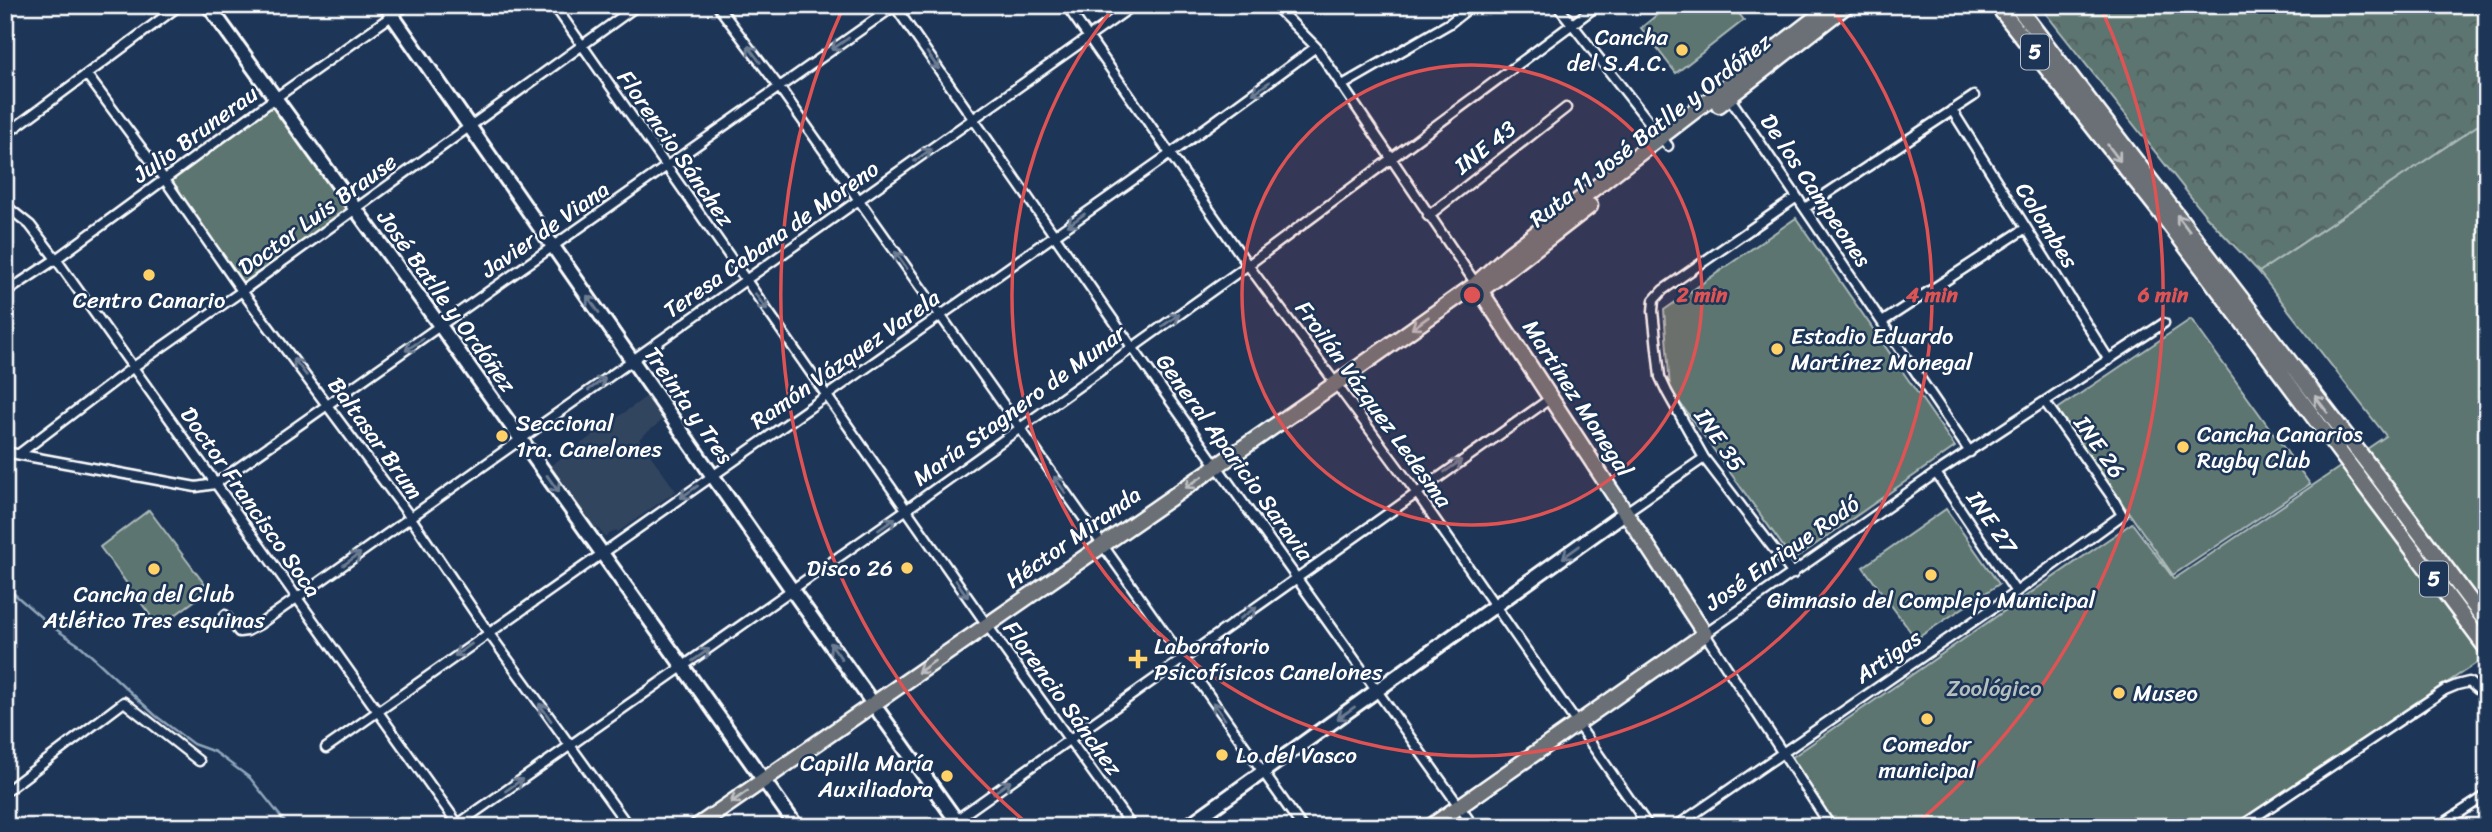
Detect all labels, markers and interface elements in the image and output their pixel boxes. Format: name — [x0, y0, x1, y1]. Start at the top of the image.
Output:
place label: Cancha del S.A.C. — [1567, 17, 1668, 84]
street label: Ruta 11 José Batlle y Ordóñez — [1520, 22, 1781, 238]
road number: 5 — [2021, 34, 2049, 70]
one-way arrow — [831, 37, 850, 52]
marker: Cancha del S.A.C. — [1674, 42, 1690, 58]
one-way arrow — [747, 46, 762, 64]
one-way arrow — [926, 51, 940, 70]
street label: Florencio Sánchez — [606, 61, 746, 237]
street label: Julio Brunerau — [123, 74, 268, 195]
one-way arrow — [1252, 80, 1271, 95]
street label: De los Campeones — [1749, 105, 1883, 276]
street label: INE 43 — [1444, 109, 1526, 186]
street label: Doctor Luis Brause — [229, 142, 406, 287]
one-way arrow — [2107, 143, 2122, 162]
one-way arrow — [913, 148, 932, 162]
street label: Teresa Cabana de Moreno — [654, 149, 888, 330]
street label: Javier de Viana — [471, 170, 618, 290]
street label: Colombes — [2004, 174, 2090, 277]
street label: José Batlle y Ordóñez — [365, 200, 528, 403]
one-way arrow — [1067, 213, 1086, 227]
one-way arrow — [2176, 214, 2191, 233]
one-way arrow — [894, 250, 909, 269]
marker: Centro Canario — [141, 267, 157, 283]
text: 2 min — [1676, 276, 1728, 314]
text: 4 min — [1905, 276, 1959, 314]
text: 6 min — [2137, 276, 2189, 314]
street label: Ramón Vázquez Varela — [742, 278, 949, 441]
place label: Centro Canario — [73, 280, 225, 321]
centre of rings — [1460, 283, 1484, 307]
one-way arrow — [754, 292, 768, 311]
street label: Froilán Vázquez Ledesma — [1284, 292, 1464, 517]
one-way arrow — [586, 295, 600, 314]
street label: Martínez Monegal — [1511, 311, 1644, 486]
one-way arrow — [1161, 312, 1180, 327]
street label: María Stagnero de Munar — [904, 313, 1136, 497]
one-way arrow — [1411, 316, 1430, 331]
place label: Estadio Eduardo Martínez Monegal — [1791, 316, 1973, 383]
street label: Treinta y Tres — [633, 337, 745, 474]
one-way arrow — [405, 338, 424, 352]
marker: Estadio Eduardo Martínez Monegal — [1769, 341, 1785, 357]
street label: General Aparicio Saravia — [1145, 344, 1325, 571]
one-way arrow — [293, 359, 308, 377]
street label: Baltasar Brum — [317, 368, 435, 509]
one-way arrow — [587, 377, 606, 392]
one-way arrow — [2314, 395, 2329, 413]
street label: Doctor Francisco Soca — [169, 398, 332, 607]
street label: INE 35 — [1682, 399, 1756, 481]
place label: Seccional 1ra. Canelones — [516, 403, 663, 470]
street label: INE 26 — [2062, 406, 2136, 488]
place label: Cancha Canarios Rugby Club — [2197, 414, 2363, 481]
marker: Seccional 1ra. Canelones — [494, 428, 510, 444]
marker: Cancha Canarios Rugby Club — [2175, 439, 2191, 455]
one-way arrow — [1443, 459, 1462, 473]
one-way arrow — [546, 474, 560, 493]
street label: Héctor Miranda — [996, 475, 1150, 600]
one-way arrow — [1185, 475, 1204, 489]
one-way arrow — [1053, 476, 1067, 495]
street label: INE 27 — [1954, 481, 2029, 564]
street label: José Enrique Rodó — [1695, 484, 1869, 623]
one-way arrow — [680, 485, 700, 499]
one-way arrow — [877, 517, 896, 531]
one-way arrow — [1562, 545, 1581, 559]
place label: Disco 26 — [807, 548, 893, 589]
one-way arrow — [342, 552, 361, 566]
marker: Disco 26 — [899, 560, 915, 576]
marker: Cancha del Club Atlético Tres esquinas — [146, 561, 162, 577]
road number: 5 — [2420, 562, 2448, 596]
marker: Gimnasio del Complejo Municipal — [1923, 567, 1939, 583]
place label: Cancha del Club Atlético Tres esquinas — [42, 574, 265, 641]
one-way arrow — [955, 579, 969, 598]
place label: Gimnasio del Complejo Municipal — [1767, 580, 2096, 621]
one-way arrow — [1238, 606, 1257, 620]
street label: Florencio Sánchez — [992, 612, 1134, 786]
street label: Artigas — [1845, 618, 1931, 695]
place label: Laboratorio Psicofísicos Canelones — [1154, 626, 1383, 693]
one-way arrow — [829, 642, 843, 661]
one-way arrow — [454, 643, 473, 657]
one-way arrow — [691, 648, 710, 662]
marker: Laboratorio Psicofísicos Canelones — [1128, 649, 1148, 669]
one-way arrow — [917, 660, 936, 674]
park label: Zoológico — [1946, 668, 2042, 709]
place label: Museo — [2133, 673, 2198, 714]
marker: Museo — [2111, 685, 2127, 701]
one-way arrow — [1212, 702, 1227, 721]
one-way arrow — [538, 703, 553, 722]
one-way arrow — [1337, 706, 1356, 720]
marker: Comedor municipal — [1919, 711, 1935, 727]
place label: Comedor municipal — [1879, 724, 1976, 791]
place label: Lo del Vasco — [1236, 735, 1357, 776]
place label: Capilla María Auxiliadora — [800, 743, 933, 810]
marker: Lo del Vasco — [1214, 747, 1230, 763]
marker: Capilla María Auxiliadora — [939, 768, 955, 784]
one-way arrow — [504, 778, 523, 792]
one-way arrow — [992, 780, 1011, 794]
one-way arrow — [730, 790, 749, 804]

